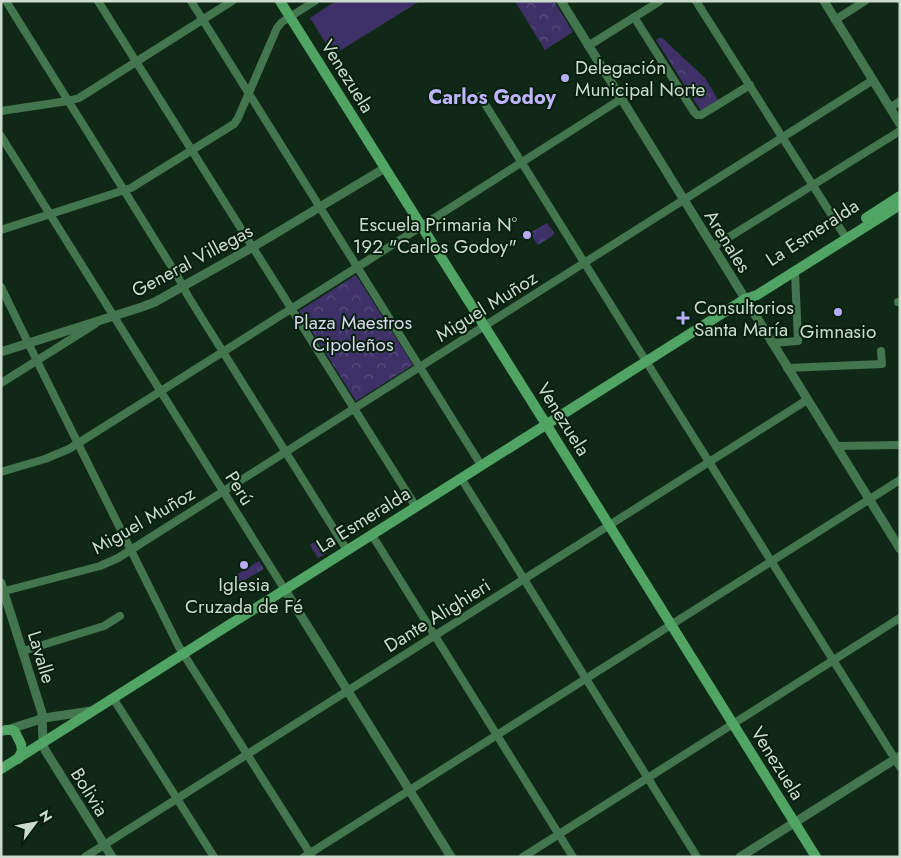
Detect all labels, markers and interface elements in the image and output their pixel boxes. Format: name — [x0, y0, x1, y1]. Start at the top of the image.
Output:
street label: Venezuela — [314, 34, 381, 118]
place label: Delegación Municipal Norte — [575, 54, 706, 103]
marker: Delegación Municipal Norte — [559, 72, 571, 84]
district label: Carlos Godoy — [428, 83, 556, 112]
street label: La Esmeralda — [760, 192, 864, 273]
street label: Arenales — [698, 205, 758, 278]
place label: Escuela Primaria N° 192 "Carlos Godoy" — [353, 211, 517, 260]
street label: General Villegas — [127, 217, 258, 304]
marker: Escuela Primaria N° 192 "Carlos Godoy" — [521, 229, 533, 241]
street label: Miguel Muñoz — [430, 264, 542, 348]
place label: Consultorios Santa María — [694, 294, 794, 343]
marker: Gimnasio — [832, 306, 844, 318]
park label: Plaza Maestros Cipoleños — [294, 309, 412, 358]
marker: Consultorios Santa María — [676, 311, 690, 325]
place label: Gimnasio — [800, 318, 876, 345]
street label: Venezuela — [530, 377, 597, 461]
street label: Perú — [219, 466, 261, 511]
street label: Miguel Muñoz — [87, 480, 200, 561]
street label: La Esmeralda — [311, 480, 415, 559]
marker: Iglesia Cruzada de Fé — [238, 559, 250, 571]
place label: Iglesia Cruzada de Fé — [185, 571, 303, 620]
street label: Dante Alighieri — [379, 572, 496, 659]
street label: Lavalle — [21, 628, 62, 687]
street label: Venezuela — [744, 721, 811, 805]
street label: Bolivia — [64, 763, 115, 822]
north arrow — [10, 798, 60, 848]
text: N — [35, 806, 57, 826]

